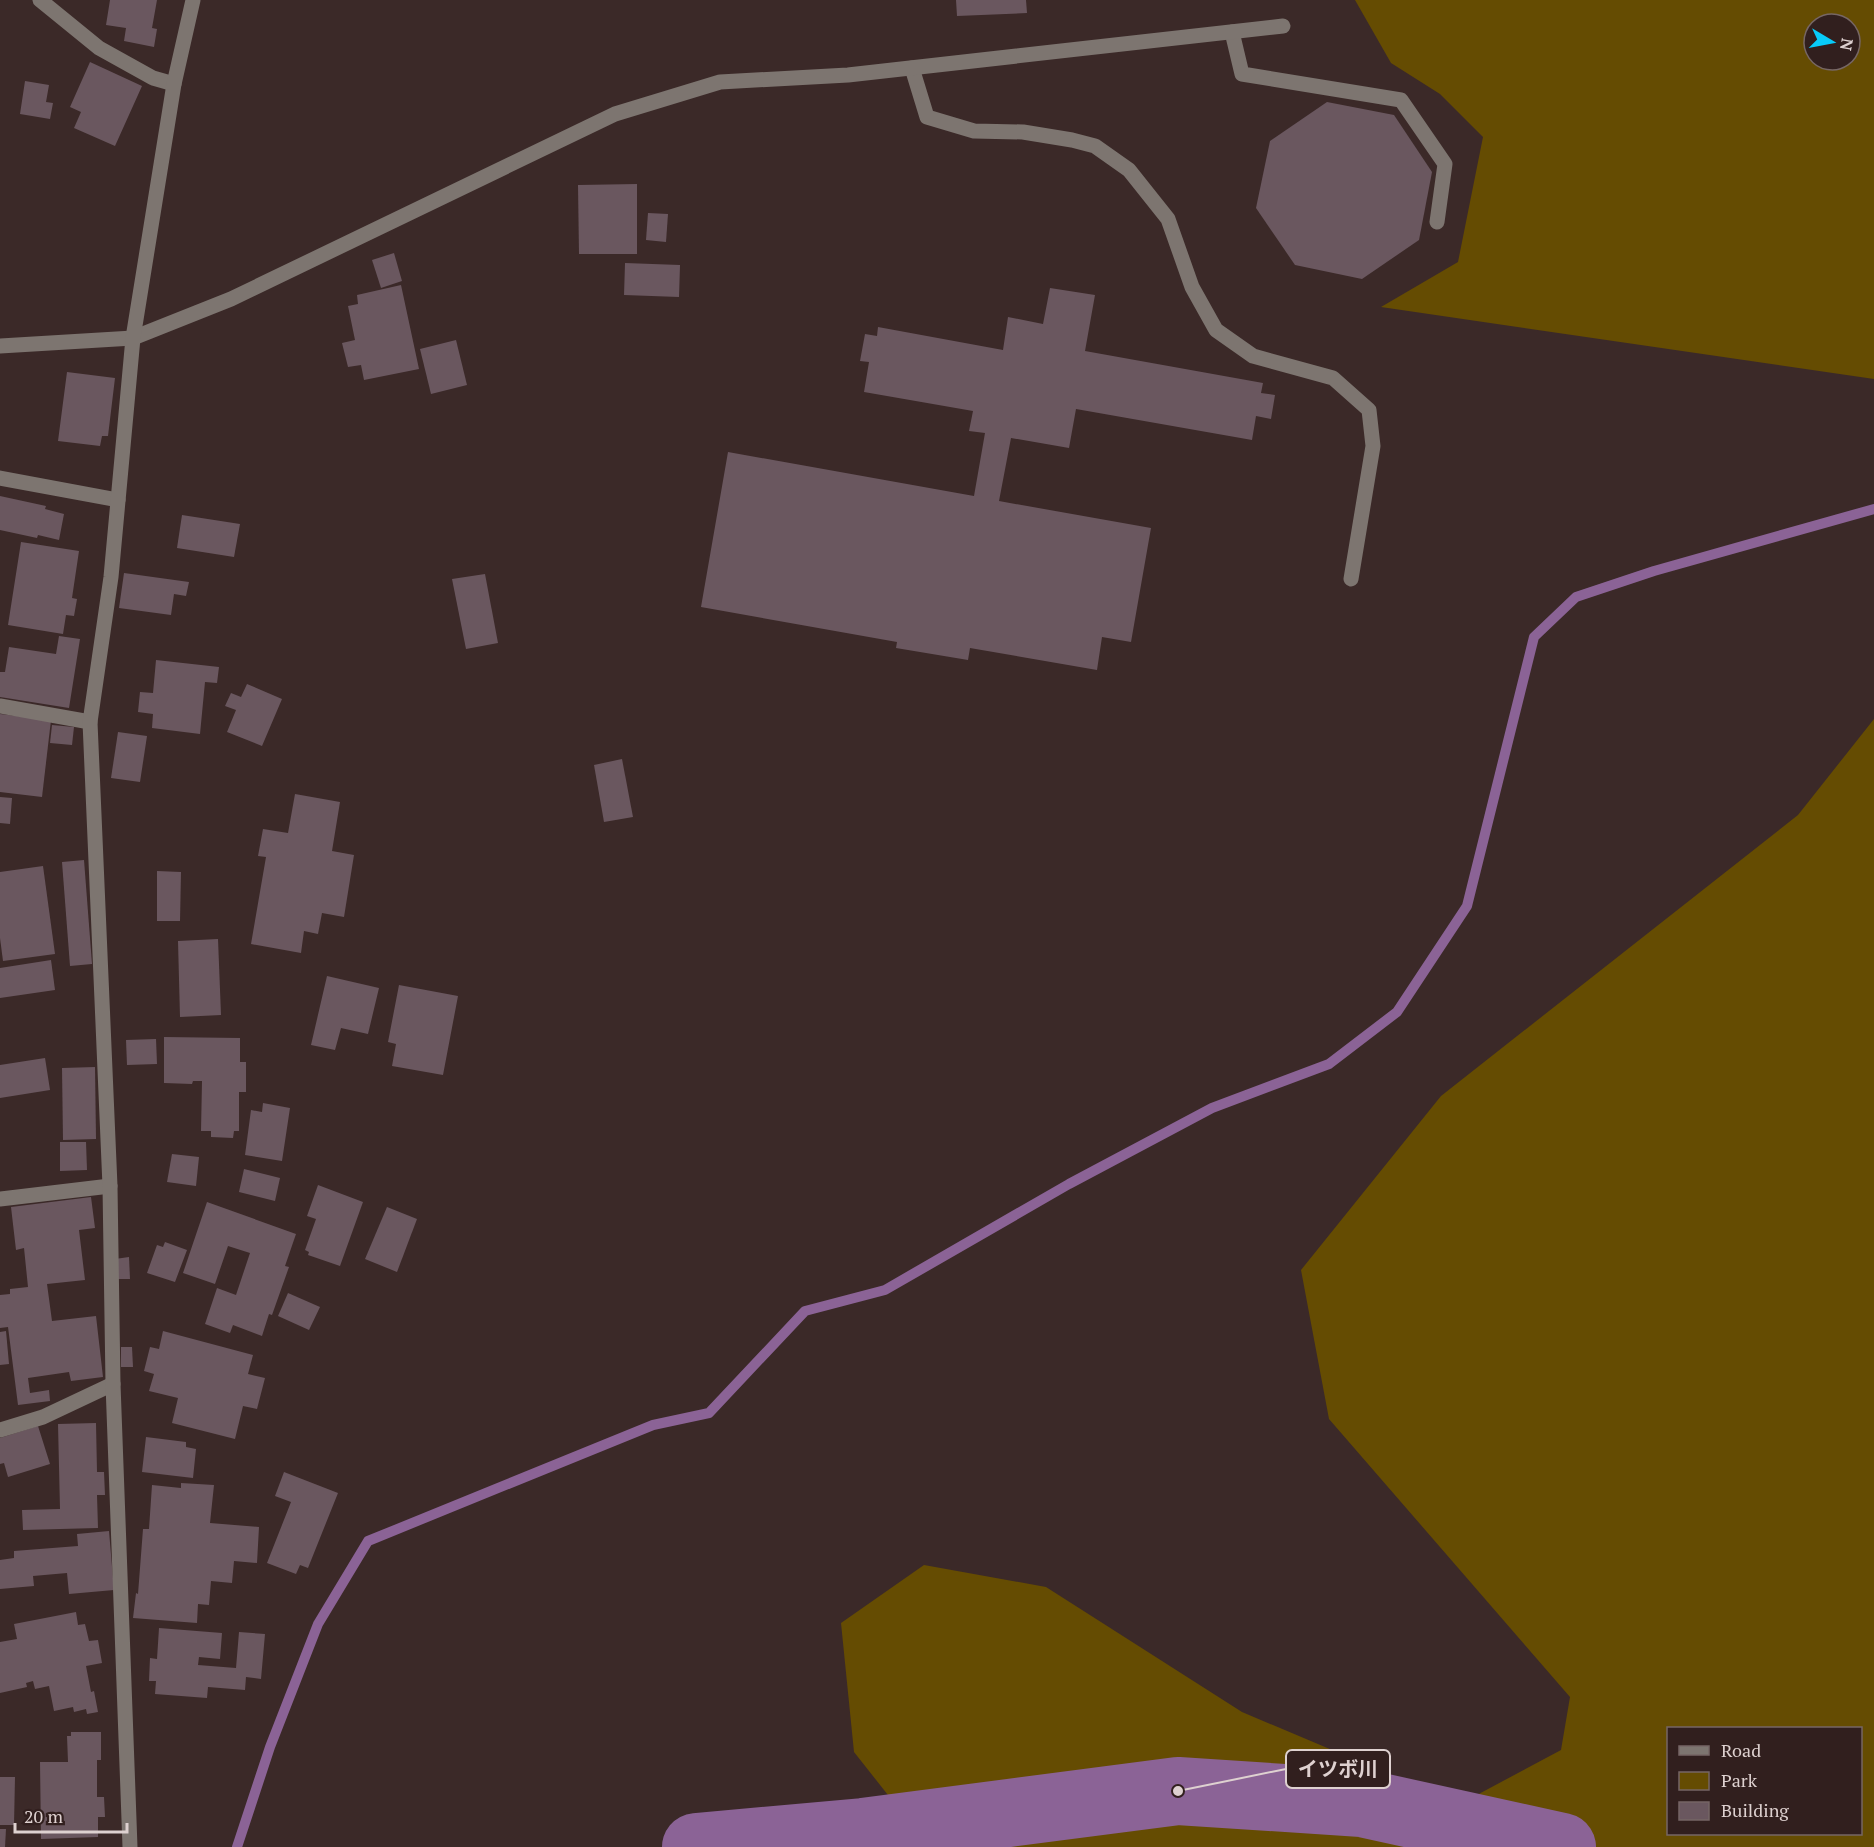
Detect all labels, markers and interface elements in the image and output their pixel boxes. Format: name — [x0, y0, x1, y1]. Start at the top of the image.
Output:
north arrow — [1802, 12, 1862, 72]
text: N — [1835, 37, 1859, 52]
legend — [1667, 1727, 1862, 1835]
text: Road — [1721, 1738, 1761, 1762]
callout: イツボ川 — [1286, 1750, 1390, 1788]
text: イツボ川 — [1298, 1755, 1378, 1782]
text: Park — [1721, 1768, 1758, 1792]
scale bar — [15, 1796, 128, 1834]
text: Building — [1721, 1798, 1789, 1822]
text: 20 m — [24, 1804, 64, 1828]

